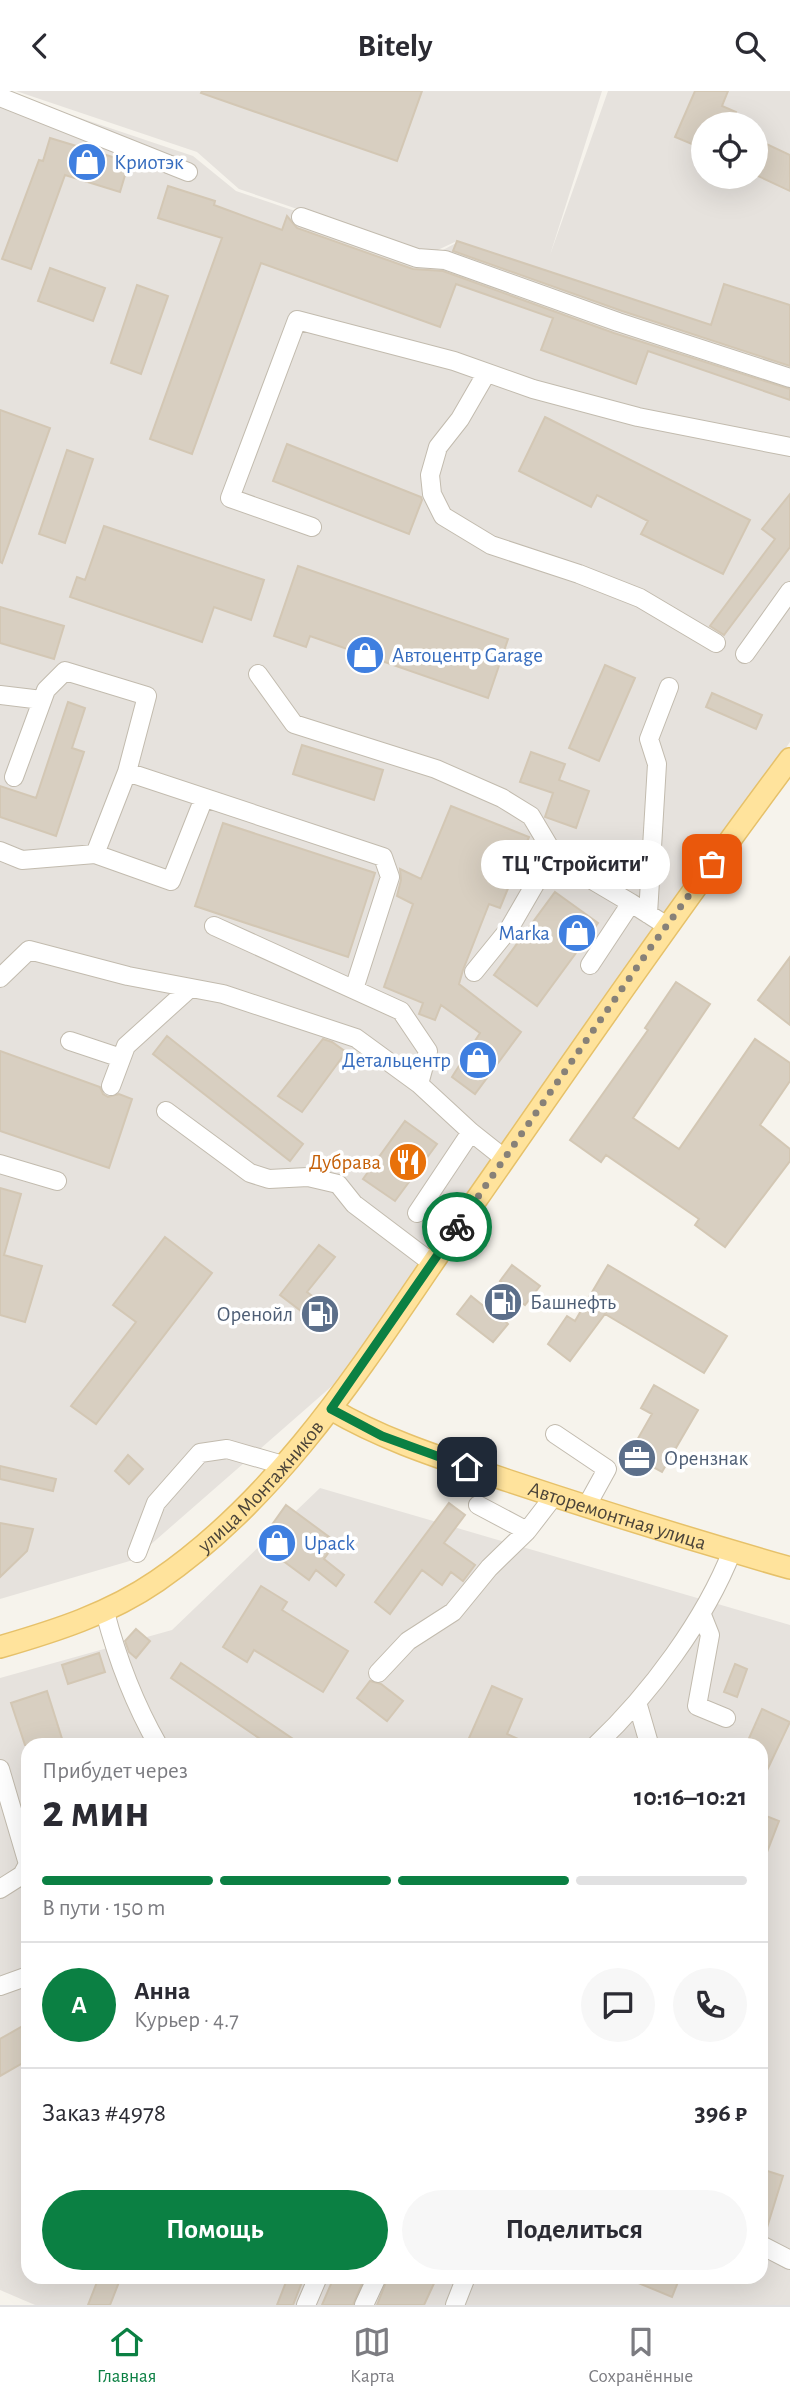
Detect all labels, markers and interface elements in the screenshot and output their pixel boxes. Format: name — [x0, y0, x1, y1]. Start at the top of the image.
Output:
icon: back — [21, 27, 59, 65]
icon: search — [731, 27, 769, 65]
text: Bitely — [357, 30, 433, 62]
map controls — [691, 112, 768, 189]
button: locate — [691, 112, 768, 189]
shop icon: Криотэк — [66, 141, 108, 183]
place label: Криотэк — [114, 152, 184, 173]
shop icon: Автоцентр Garage — [344, 634, 386, 676]
place label: Автоцентр Garage — [392, 645, 543, 666]
pin — [682, 834, 742, 894]
callout: ТЦ "Стройсити" — [481, 839, 670, 889]
icon: bag — [693, 845, 731, 883]
text: ТЦ "Стройсити" — [502, 853, 649, 876]
shop icon: Marka — [556, 912, 598, 954]
place label: Marka — [498, 923, 550, 944]
shop icon: Детальцентр — [457, 1039, 499, 1081]
place label: Детальцентр — [342, 1050, 451, 1071]
restaurant icon: Дубрава — [387, 1141, 429, 1183]
place label: Дубрава — [309, 1152, 381, 1173]
courier — [422, 1192, 492, 1262]
icon: bike — [438, 1208, 476, 1246]
fuel station icon: Башнефть — [482, 1281, 524, 1323]
place label: Башнефть — [530, 1292, 616, 1313]
fuel station icon: Оренойл — [299, 1293, 341, 1335]
place label: Оренойл — [216, 1304, 293, 1325]
street label: улица Монтажников — [193, 1416, 327, 1557]
pin — [437, 1437, 497, 1497]
office icon: Орензнак — [616, 1437, 658, 1479]
icon: home — [448, 1448, 486, 1486]
place label: Орензнак — [664, 1448, 748, 1469]
street label: Авторемонтная улица — [526, 1478, 709, 1553]
shop icon: Upack — [256, 1522, 298, 1564]
place label: Upack — [304, 1533, 355, 1554]
text: Прибудет через — [42, 1760, 188, 1783]
text: 10:16–10:21 — [634, 1784, 747, 1810]
text: 2 мин — [42, 1789, 150, 1835]
text: В пути · 150 m — [42, 1897, 166, 1920]
button: chat — [581, 1968, 655, 2042]
button: phone — [673, 1968, 747, 2042]
text: Анна — [134, 1978, 190, 2004]
text: А — [71, 1992, 87, 2018]
text: Курьер · 4.7 — [134, 2009, 239, 2032]
text: Заказ #4978 — [42, 2100, 166, 2126]
text: 396 ₽ — [695, 2100, 747, 2126]
button: Помощь — [42, 2190, 388, 2270]
button: Поделиться — [402, 2190, 747, 2270]
tab: Главная — [97, 2323, 156, 2388]
tab: Карта — [350, 2323, 395, 2388]
tab: Сохранённые — [588, 2323, 693, 2388]

